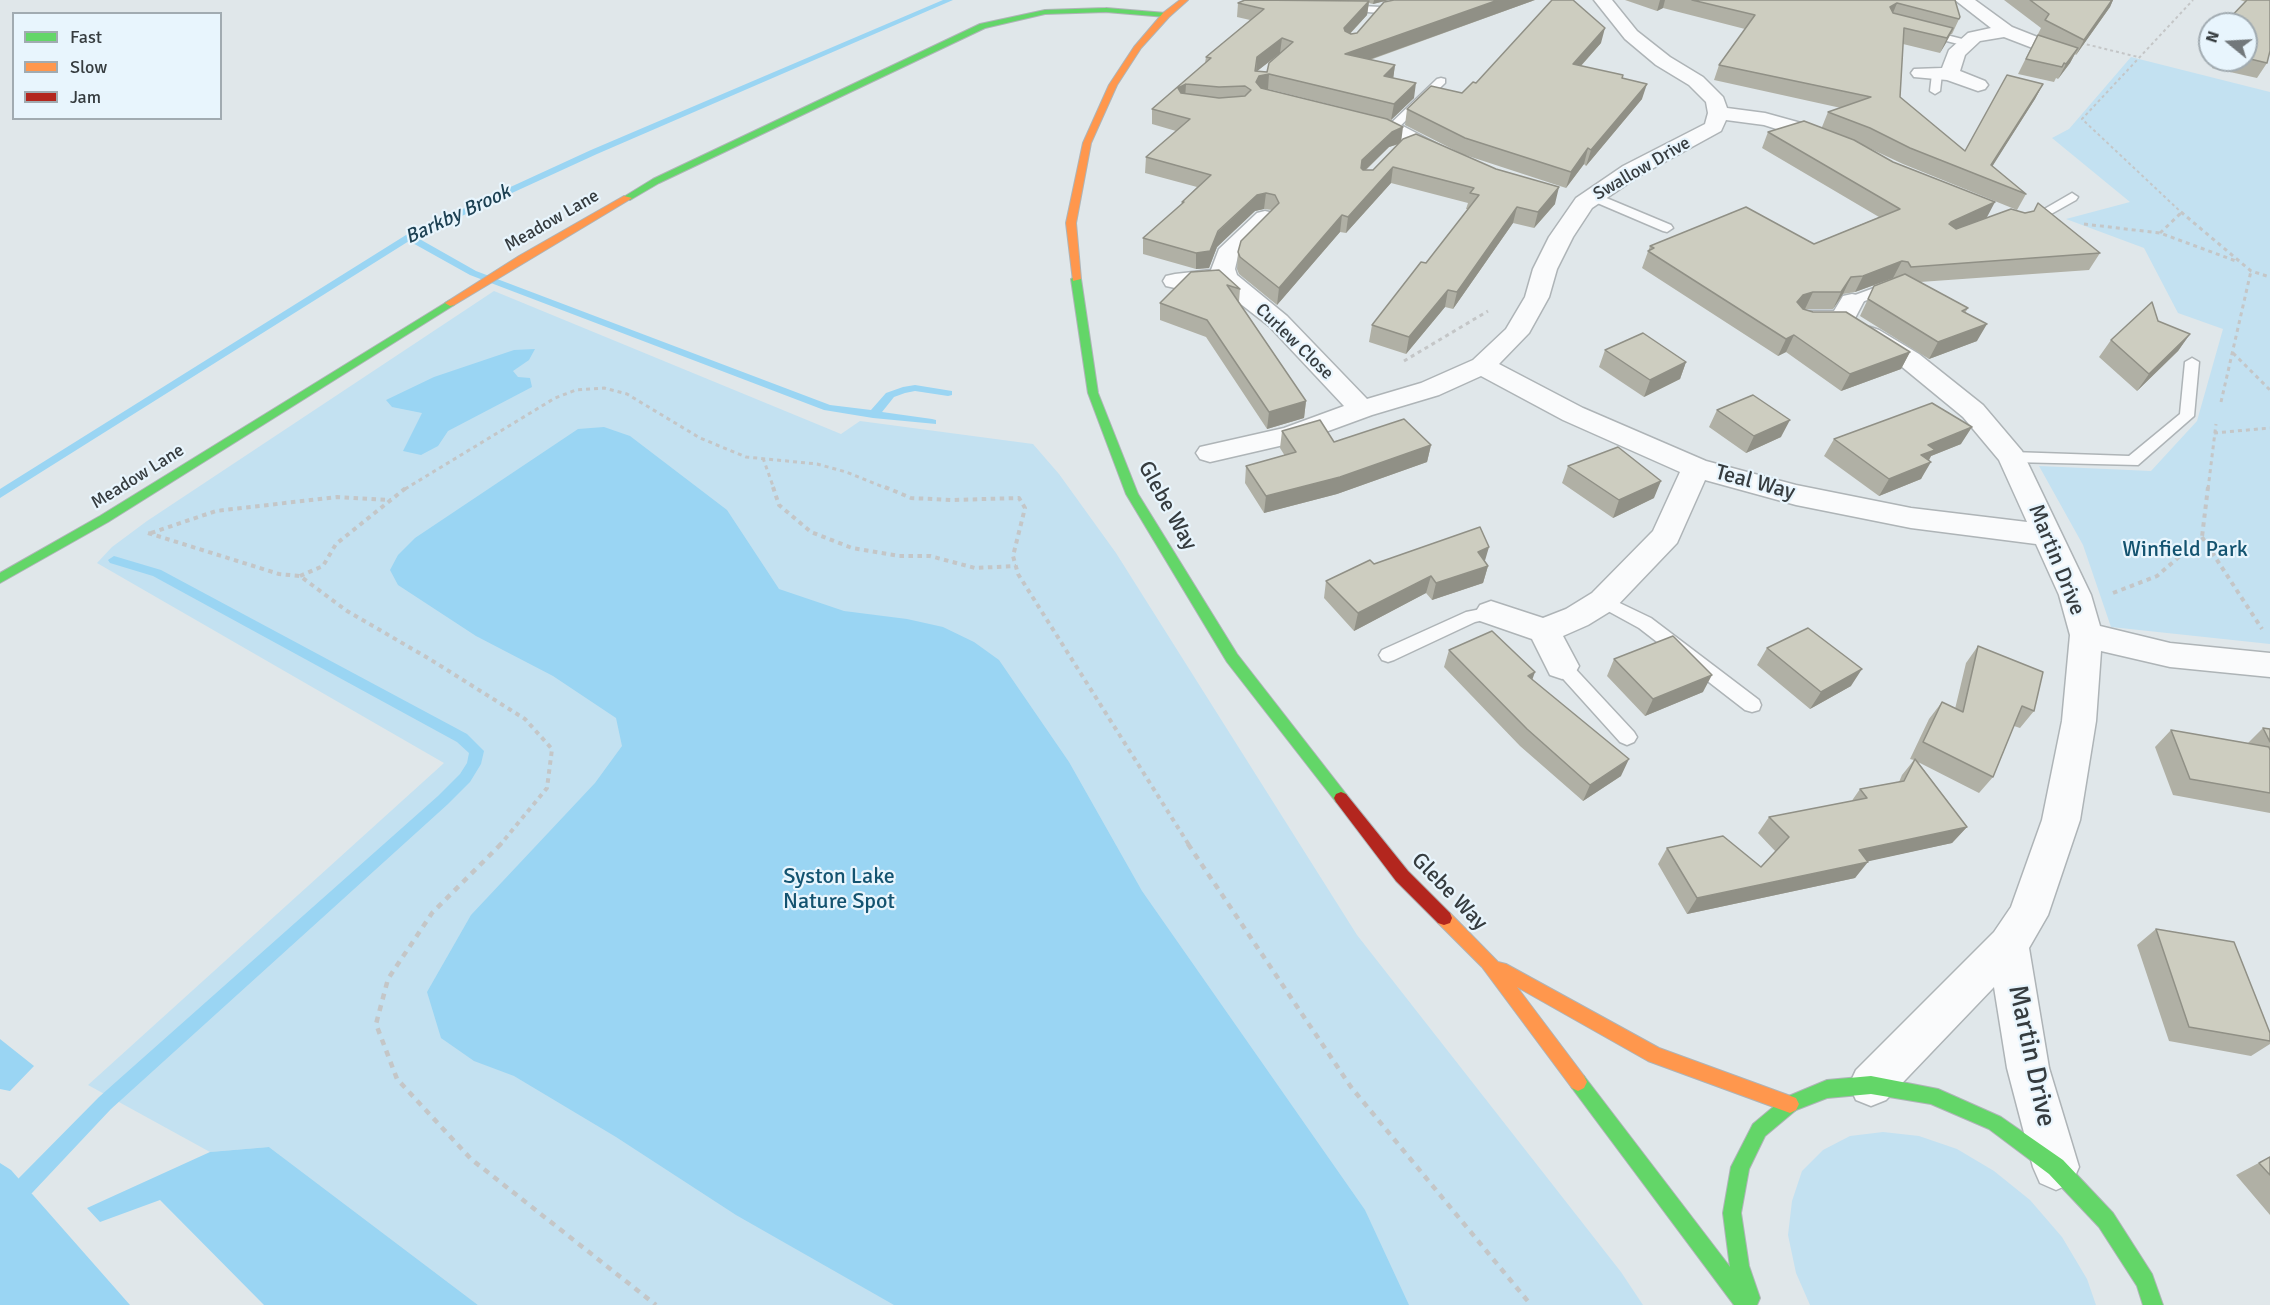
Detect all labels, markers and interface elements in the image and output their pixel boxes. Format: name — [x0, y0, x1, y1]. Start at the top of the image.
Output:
legend — [12, 12, 222, 120]
north arrow — [2198, 12, 2258, 72]
text: Fast — [70, 26, 102, 48]
text: N — [2202, 29, 2224, 45]
text: Slow — [70, 56, 107, 78]
text: Jam — [70, 86, 101, 108]
street label: Swallow Drive — [1590, 133, 1694, 205]
water label: Barkby Brook — [401, 180, 515, 250]
street label: Meadow Lane — [501, 185, 603, 257]
street label: Curlew Close — [1250, 299, 1338, 385]
street label: Meadow Lane — [88, 440, 188, 514]
street label: Glebe Way — [1132, 457, 1202, 555]
street label: Teal Way — [1712, 460, 1798, 506]
street label: Martin Drive — [2022, 501, 2090, 619]
park label: Winfield Park — [2122, 537, 2248, 563]
street label: Glebe Way — [1405, 848, 1493, 936]
park label: Syston Lake Nature Spot — [783, 864, 895, 915]
street label: Martin Drive — [2000, 982, 2062, 1130]

